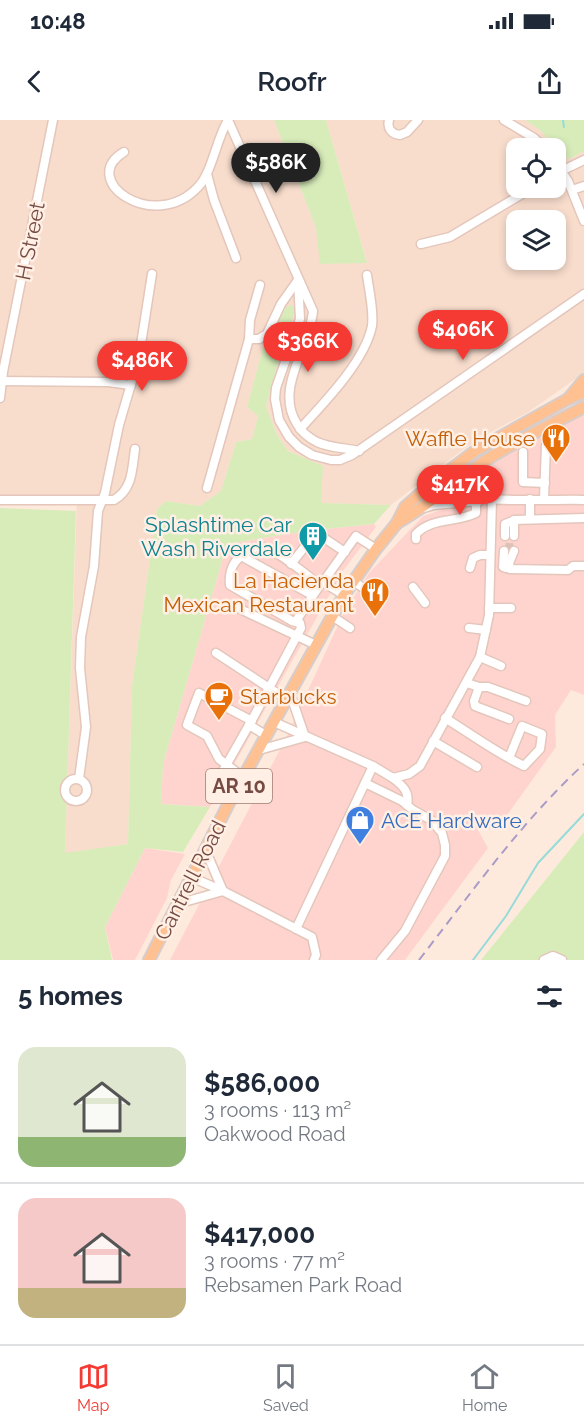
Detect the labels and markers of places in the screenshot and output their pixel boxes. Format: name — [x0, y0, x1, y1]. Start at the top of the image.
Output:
pin: $586K — [234, 143, 318, 194]
pin: $406K — [421, 310, 505, 361]
pin: $366K — [266, 322, 350, 373]
pin: $486K — [100, 341, 184, 392]
restaurant icon: Waffle House — [540, 422, 572, 464]
place label: Waffle House — [405, 426, 535, 451]
pin: $417K — [418, 465, 502, 516]
place label: Splashtime Car Wash Riverdale — [141, 512, 293, 561]
building icon: Splashtime Car Wash Riverdale — [297, 520, 329, 562]
place label: La Hacienda Mexican Restaurant — [163, 568, 354, 617]
restaurant icon: La Hacienda Mexican Restaurant — [359, 576, 391, 618]
cafe icon: Starbucks — [203, 680, 235, 722]
place label: Starbucks — [240, 684, 337, 709]
shop icon: ACE Hardware — [344, 804, 376, 846]
place label: ACE Hardware — [381, 808, 522, 833]

